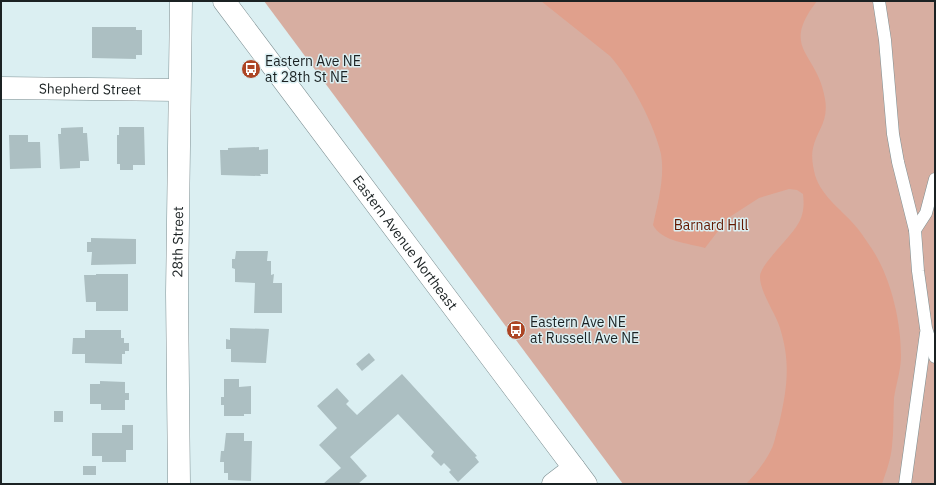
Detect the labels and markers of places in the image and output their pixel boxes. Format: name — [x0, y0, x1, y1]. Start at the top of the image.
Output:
place label: Eastern Ave NE at 28th St NE — [265, 52, 361, 86]
bus stop icon: Eastern Ave NE at 28th St NE — [240, 58, 262, 80]
place label: Eastern Ave NE at Russell Ave NE — [530, 313, 639, 347]
bus stop icon: Eastern Ave NE at Russell Ave NE — [505, 319, 527, 341]

